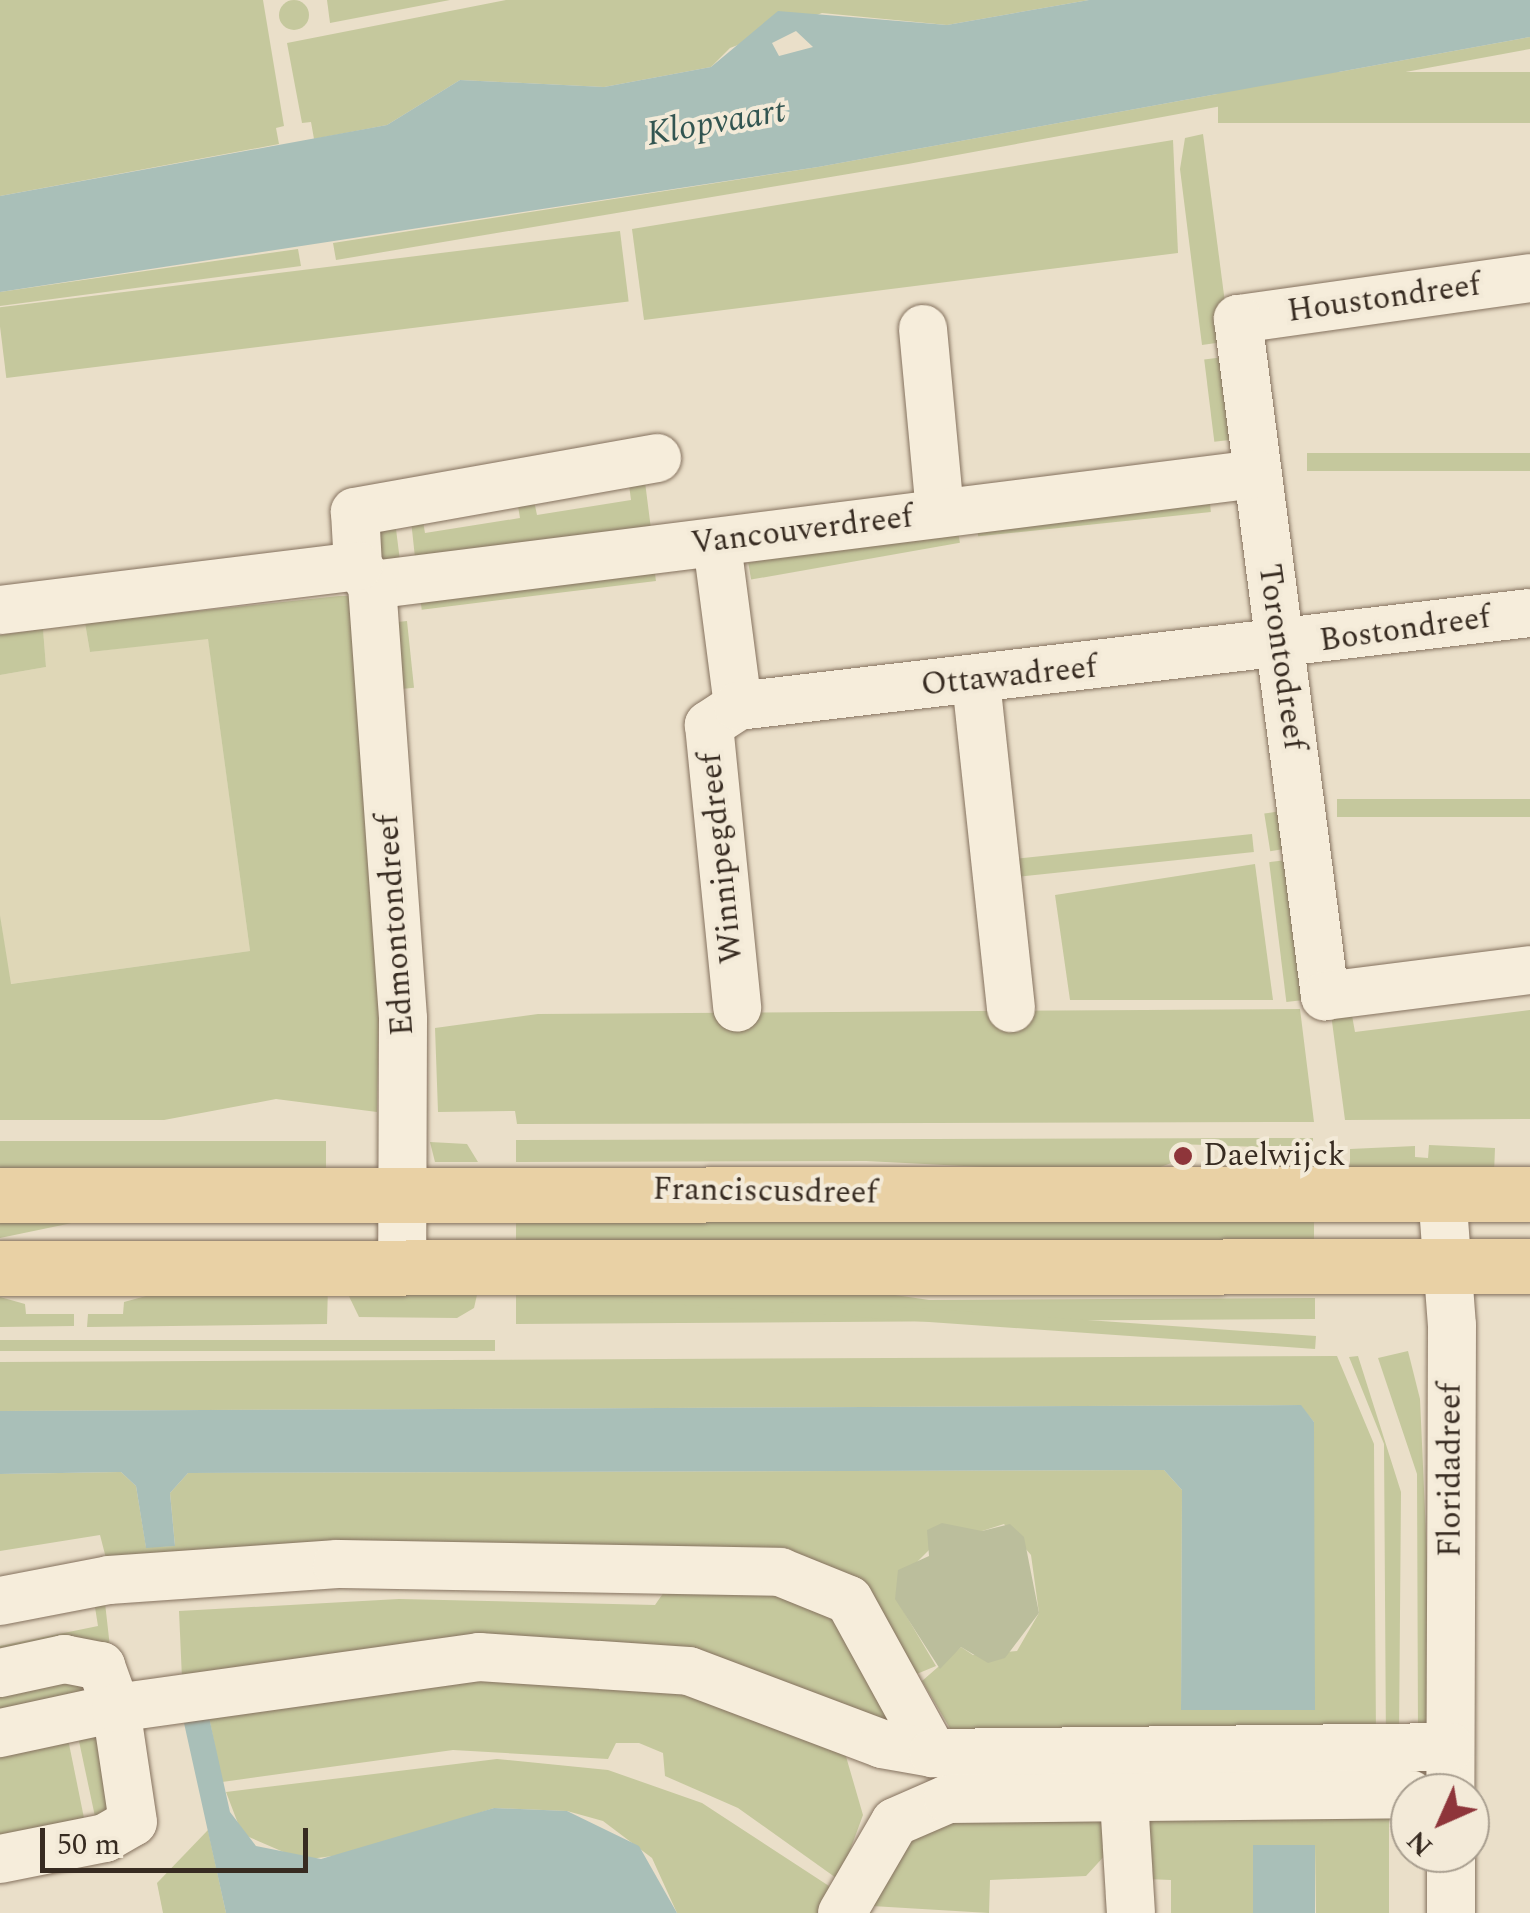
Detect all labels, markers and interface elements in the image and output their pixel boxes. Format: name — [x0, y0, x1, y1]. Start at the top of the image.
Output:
water label: Klopvaart — [643, 90, 789, 156]
street label: Houstondreef — [1285, 266, 1483, 332]
street label: Vancouverdreef — [689, 498, 915, 564]
street label: Torontodreef — [1249, 562, 1313, 752]
street label: Bostondreef — [1317, 599, 1493, 661]
street label: Ottawadreef — [919, 649, 1099, 705]
street label: Winnipegdreef — [692, 751, 752, 965]
street label: Edmontondreef — [369, 813, 423, 1037]
place label: Daelwijck — [1203, 1137, 1346, 1175]
marker: Daelwijck — [1172, 1145, 1194, 1167]
street label: Franciscusdreef — [652, 1171, 878, 1213]
street label: Floridadreef — [1432, 1383, 1470, 1557]
north arrow — [1390, 1773, 1490, 1873]
scale bar — [45, 1808, 312, 1870]
text: N — [1397, 1820, 1443, 1866]
text: 50 m — [57, 1822, 120, 1868]

